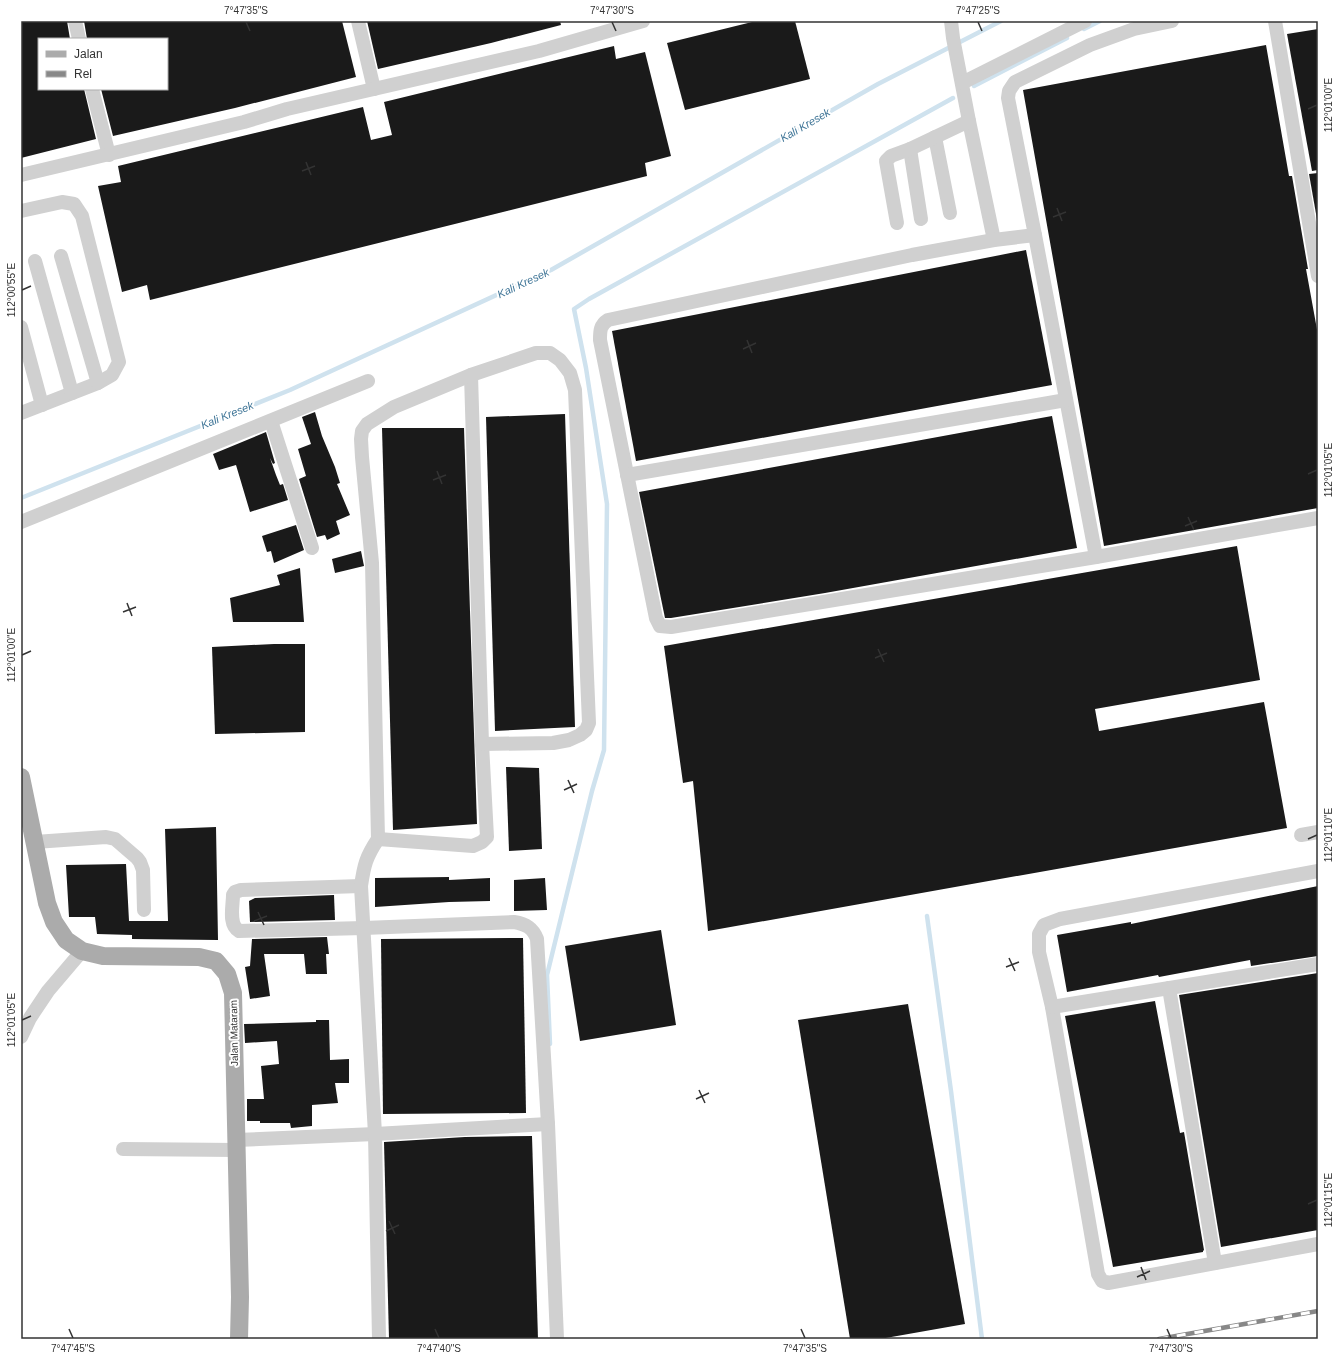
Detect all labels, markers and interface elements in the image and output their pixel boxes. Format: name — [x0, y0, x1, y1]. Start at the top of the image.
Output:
text: 7°47'35"S — [224, 5, 268, 16]
text: 7°47'30"S — [590, 5, 634, 16]
text: 7°47'25"S — [956, 5, 1000, 16]
legend — [38, 38, 168, 90]
text: Jalan — [74, 47, 103, 61]
text: Rel — [74, 67, 92, 81]
text: 112°01'00"E — [1323, 78, 1334, 132]
water label: Kali Kresek — [778, 106, 833, 144]
text: 112°00'55"E — [6, 263, 17, 317]
water label: Kali Kresek — [495, 266, 551, 300]
water label: Kali Kresek — [199, 399, 255, 431]
text: 112°01'05"E — [1323, 443, 1334, 497]
text: 112°01'00"E — [6, 628, 17, 682]
text: 112°01'10"E — [1323, 808, 1334, 862]
text: 112°01'05"E — [6, 993, 17, 1047]
street label: Jalan Mataram — [228, 1000, 240, 1066]
text: 112°01'15"E — [1323, 1173, 1334, 1227]
text: 7°47'45"S — [51, 1343, 95, 1354]
text: 7°47'40"S — [417, 1343, 461, 1354]
text: 7°47'35"S — [783, 1343, 827, 1354]
text: 7°47'30"S — [1149, 1343, 1193, 1354]

